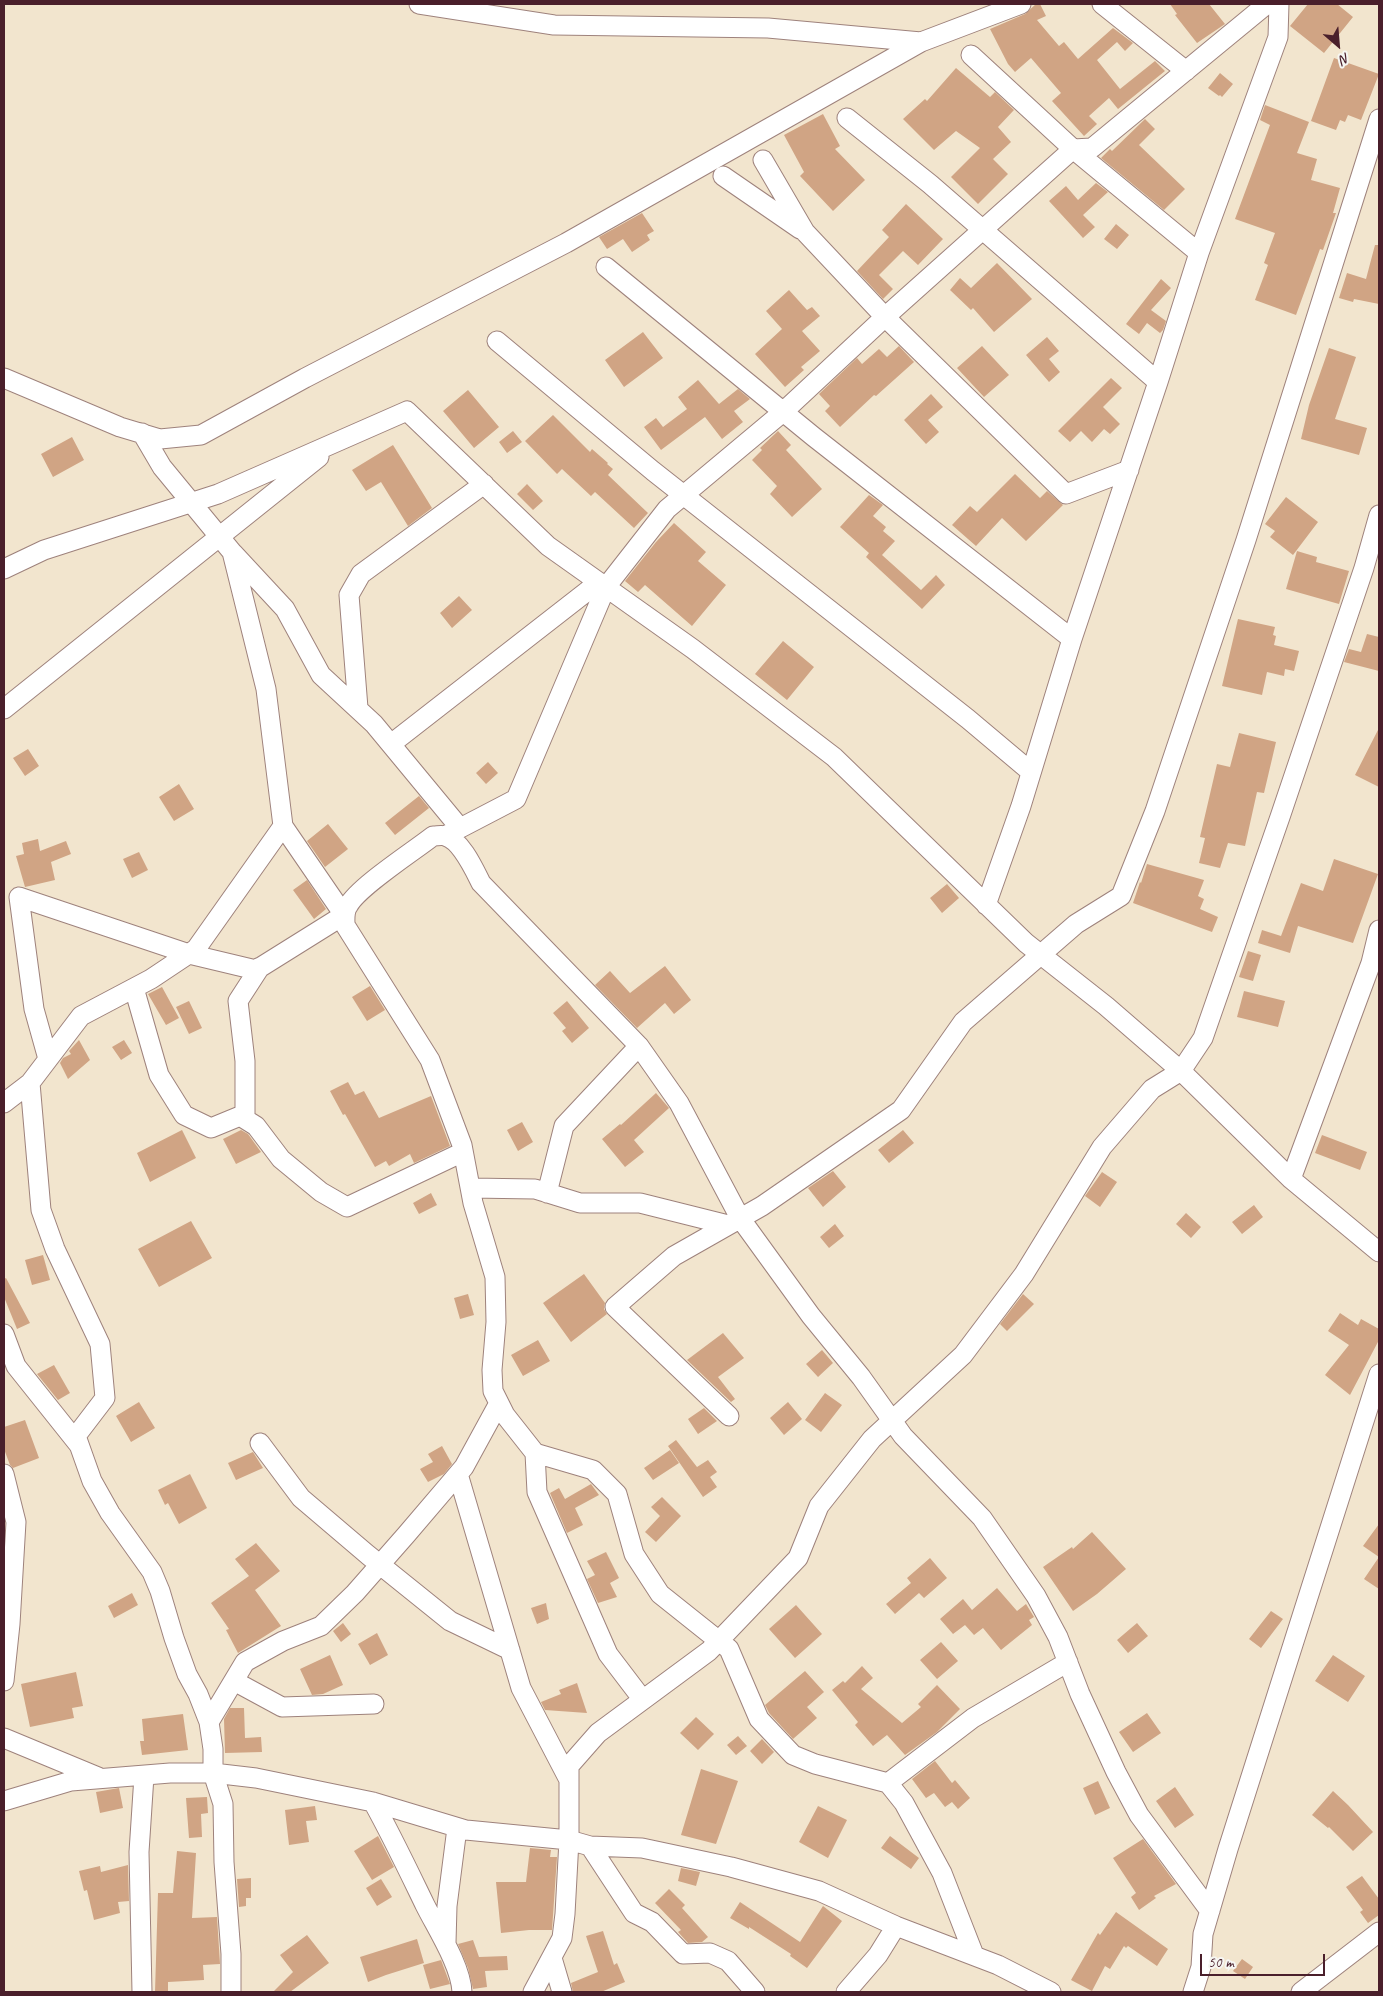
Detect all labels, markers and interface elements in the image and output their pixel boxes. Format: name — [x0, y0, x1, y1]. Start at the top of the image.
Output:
north arrow — [1313, 20, 1363, 70]
text: N — [1337, 49, 1353, 68]
scale bar — [1203, 1944, 1328, 1976]
text: 50 m — [1208, 1953, 1234, 1972]

